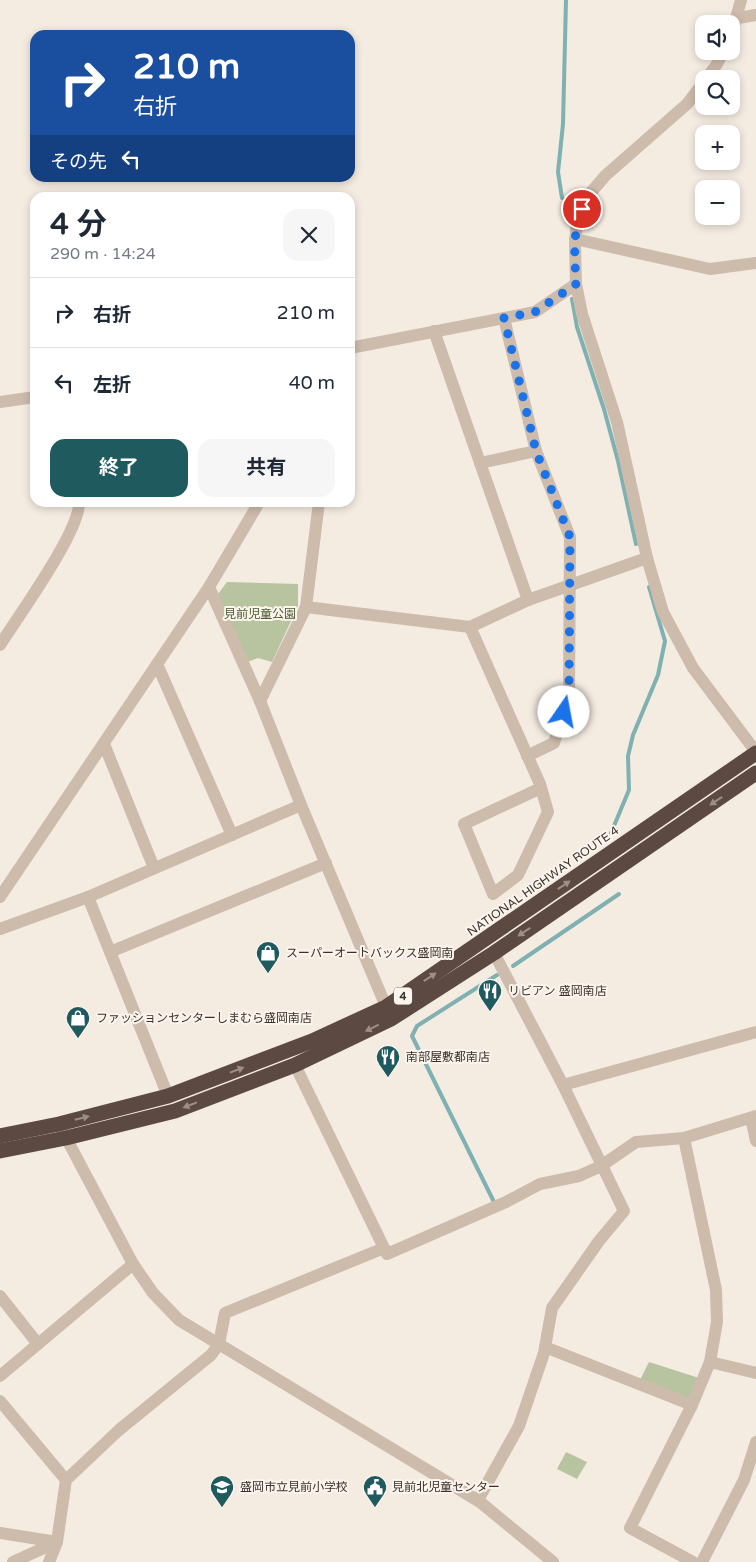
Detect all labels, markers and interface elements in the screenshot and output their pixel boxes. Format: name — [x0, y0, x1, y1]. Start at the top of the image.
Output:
map controls — [695, 15, 740, 225]
button: sound — [695, 15, 740, 60]
text: 210 m — [133, 46, 240, 88]
icon: right — [50, 50, 115, 115]
button: search — [695, 70, 740, 115]
text: 右折 — [133, 94, 177, 120]
button: + — [695, 125, 740, 170]
icon: left — [117, 145, 145, 173]
text: その先 — [50, 151, 107, 173]
button: − — [695, 180, 740, 225]
pin — [561, 188, 603, 230]
icon: arrive — [568, 195, 596, 223]
text: 4 分 — [50, 206, 107, 243]
button: close — [283, 209, 335, 261]
text: 290 m · 14:24 — [50, 244, 156, 264]
icon: right — [50, 299, 78, 327]
text: 210 m — [277, 302, 335, 324]
text: 右折 — [93, 304, 131, 326]
icon: left — [50, 369, 78, 397]
text: 40 m — [289, 372, 335, 394]
text: 左折 — [93, 374, 131, 396]
button: 終了 — [50, 439, 188, 497]
button: 共有 — [198, 439, 335, 497]
park label: 見前児童公園 — [224, 607, 296, 621]
position arrow — [537, 685, 589, 737]
one-way arrow — [709, 796, 723, 806]
street label: NATIONAL HIGHWAY ROUTE 4 — [465, 823, 622, 939]
one-way arrow — [557, 880, 570, 890]
one-way arrow — [517, 927, 531, 937]
shop icon: スーパーオートバックス盛岡南 — [255, 940, 281, 974]
place label: スーパーオートバックス盛岡南 — [286, 946, 454, 960]
one-way arrow — [423, 972, 436, 982]
restaurant icon: リビアン 盛岡南店 — [477, 978, 503, 1012]
place label: リビアン 盛岡南店 — [508, 984, 607, 998]
road number: 4 — [394, 988, 412, 1004]
shop icon: ファッションセンターしまむら盛岡南店 — [65, 1005, 91, 1039]
place label: ファッションセンターしまむら盛岡南店 — [96, 1011, 312, 1025]
one-way arrow — [365, 1024, 379, 1032]
restaurant icon: 南部屋敷都南店 — [375, 1044, 401, 1078]
place label: 南部屋敷都南店 — [406, 1050, 490, 1064]
one-way arrow — [230, 1066, 245, 1074]
one-way arrow — [182, 1101, 197, 1109]
one-way arrow — [74, 1114, 89, 1122]
school or university icon: 盛岡市立見前小学校 — [209, 1474, 235, 1508]
public building icon: 見前北児童センター — [362, 1474, 388, 1508]
place label: 盛岡市立見前小学校 — [240, 1480, 348, 1494]
place label: 見前北児童センター — [392, 1480, 500, 1494]

